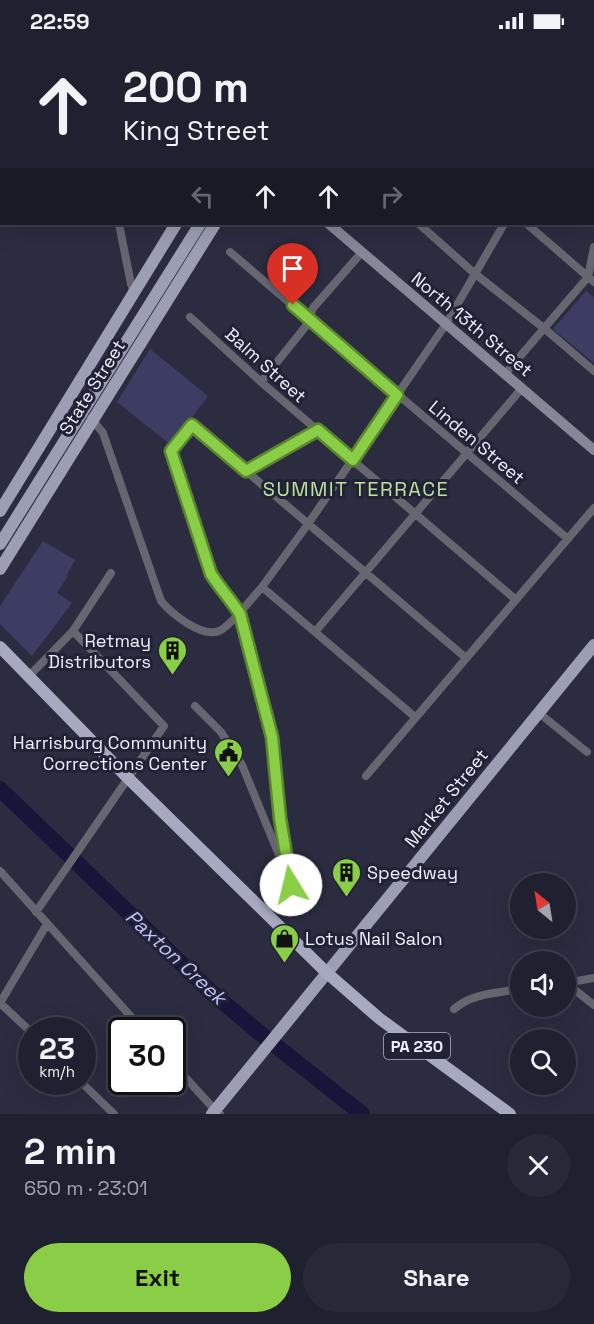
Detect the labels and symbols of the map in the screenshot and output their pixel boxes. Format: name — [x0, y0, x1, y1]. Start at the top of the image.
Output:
pin — [267, 243, 318, 305]
street label: North 13th Street — [407, 267, 537, 381]
street label: Balm Street — [220, 322, 312, 408]
street label: State Street — [54, 335, 130, 439]
street label: Linden Street — [424, 395, 530, 489]
district label: SUMMIT TERRACE — [263, 476, 449, 502]
place label: Retmay Distributors — [48, 629, 151, 673]
building icon: Retmay Distributors — [156, 634, 188, 676]
place label: Harrisburg Community Corrections Center — [13, 731, 207, 775]
public building icon: Harrisburg Community Corrections Center — [212, 736, 244, 778]
street label: Market Street — [399, 744, 493, 852]
position arrow — [259, 853, 323, 917]
building icon: Speedway — [330, 856, 362, 898]
place label: Speedway — [367, 861, 458, 884]
north arrow — [510, 873, 576, 939]
water label: Paxton Creek — [120, 904, 233, 1012]
shop icon: Lotus Nail Salon — [268, 922, 300, 964]
place label: Lotus Nail Salon — [305, 927, 443, 950]
speed limit sign: 30 — [108, 1017, 186, 1095]
road number: PA 230 — [384, 1033, 450, 1059]

